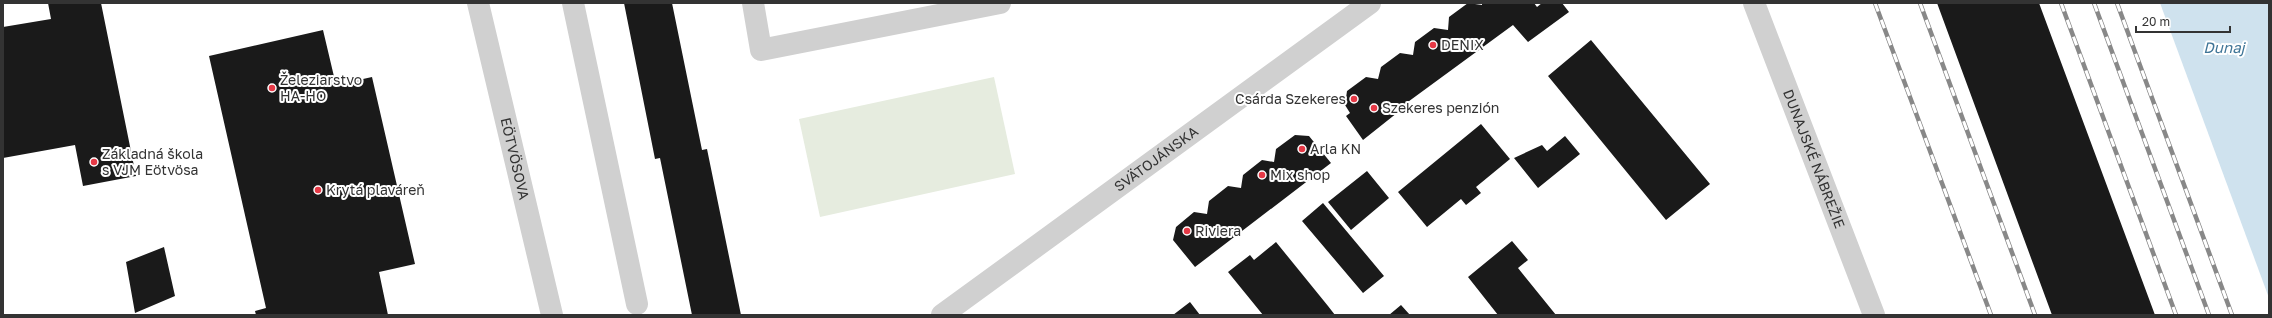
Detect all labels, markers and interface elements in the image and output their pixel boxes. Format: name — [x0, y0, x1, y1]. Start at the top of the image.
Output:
scale bar — [2136, 8, 2230, 34]
text: 20 m — [2142, 14, 2170, 29]
place label: DENIX — [1441, 36, 1484, 53]
water label: Dunaj — [2203, 38, 2247, 57]
marker: DENIX — [1428, 40, 1438, 50]
place label: Železiarstvo HA-HO — [280, 71, 362, 104]
marker: Železiarstvo HA-HO — [267, 83, 277, 93]
street label: DUNAJSKÉ NÁBREŽIE — [1780, 87, 1849, 231]
place label: Csárda Szekeres — [1235, 90, 1346, 107]
marker: Csárda Szekeres — [1349, 94, 1359, 104]
place label: Szekeres penzión — [1382, 99, 1499, 116]
marker: Szekeres penzión — [1369, 103, 1379, 113]
street label: EÖTVÖSOVA — [497, 116, 533, 202]
street label: SVÄTOJÁNSKA — [1111, 122, 1202, 195]
place label: Arla KN — [1310, 140, 1361, 157]
marker: Arla KN — [1297, 144, 1307, 154]
place label: Základná škola s VJM Eötvösa — [102, 145, 203, 178]
marker: Základná škola s VJM Eötvösa — [89, 157, 99, 167]
place label: Mix shop — [1270, 166, 1330, 183]
marker: Mix shop — [1257, 170, 1267, 180]
place label: Krytá plaváreň — [326, 181, 425, 198]
marker: Krytá plaváreň — [313, 185, 323, 195]
place label: Riviera — [1195, 222, 1241, 239]
marker: Riviera — [1182, 226, 1192, 236]

